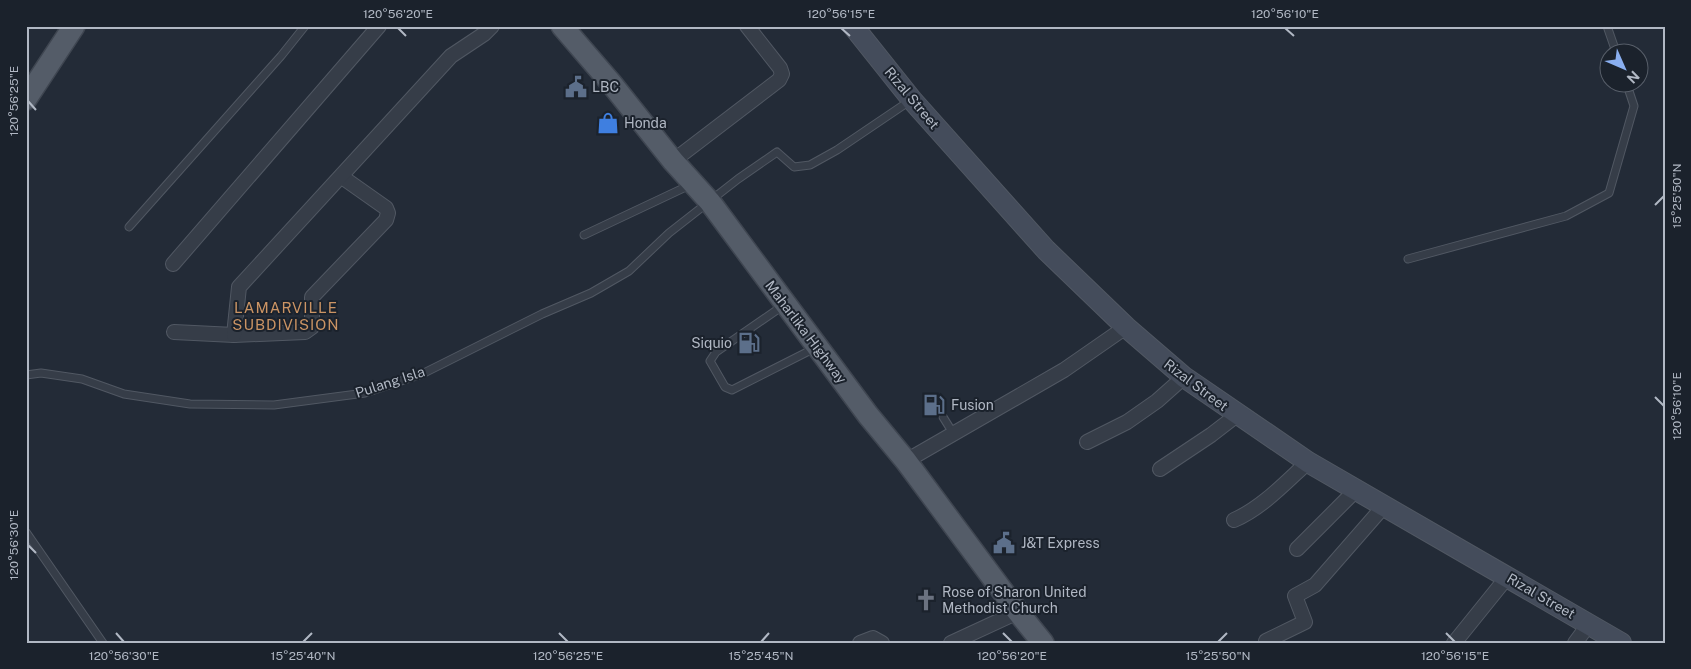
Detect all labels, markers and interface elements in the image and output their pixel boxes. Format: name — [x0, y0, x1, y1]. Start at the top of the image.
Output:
text: 120°56'20"E — [363, 7, 433, 21]
text: 120°56'15"E — [807, 7, 875, 21]
text: 120°56'10"E — [1251, 7, 1319, 21]
north arrow — [1598, 42, 1648, 92]
street label: Rizal Street — [881, 64, 943, 132]
text: 120°56'25"E — [7, 66, 21, 136]
text: N — [1624, 68, 1643, 87]
public building icon: LBC — [563, 74, 589, 100]
place label: LBC — [592, 79, 619, 95]
shop icon: Honda — [595, 110, 621, 136]
place label: Honda — [624, 115, 667, 131]
text: 15°25'50"N — [1670, 163, 1684, 229]
street label: Maharlika Highway — [762, 278, 850, 387]
district label: LAMARVILLE SUBDIVISION — [232, 299, 340, 333]
fuel station icon: Siquio — [736, 330, 762, 356]
place label: Siquio — [691, 335, 732, 351]
street label: Rizal Street — [1161, 356, 1231, 414]
street label: Pulang Isla — [353, 363, 427, 401]
text: 120°56'10"E — [1670, 372, 1684, 440]
fuel station icon: Fusion — [921, 392, 947, 418]
place label: Fusion — [951, 397, 994, 413]
text: 120°56'30"E — [7, 510, 21, 580]
public building icon: J&T Express — [991, 530, 1017, 556]
place label: J&T Express — [1021, 535, 1099, 551]
street label: Rizal Street — [1504, 570, 1578, 622]
place label: Rose of Sharon United Methodist Church — [942, 584, 1087, 616]
church icon: Rose of Sharon United Methodist Church — [913, 587, 939, 613]
text: 120°56'30"E — [89, 649, 159, 663]
text: 15°25'40"N — [271, 649, 335, 663]
text: 120°56'25"E — [533, 649, 603, 663]
text: 15°25'45"N — [728, 649, 794, 663]
text: 120°56'20"E — [977, 649, 1047, 663]
text: 15°25'50"N — [1185, 649, 1251, 663]
text: 120°56'15"E — [1421, 649, 1489, 663]

